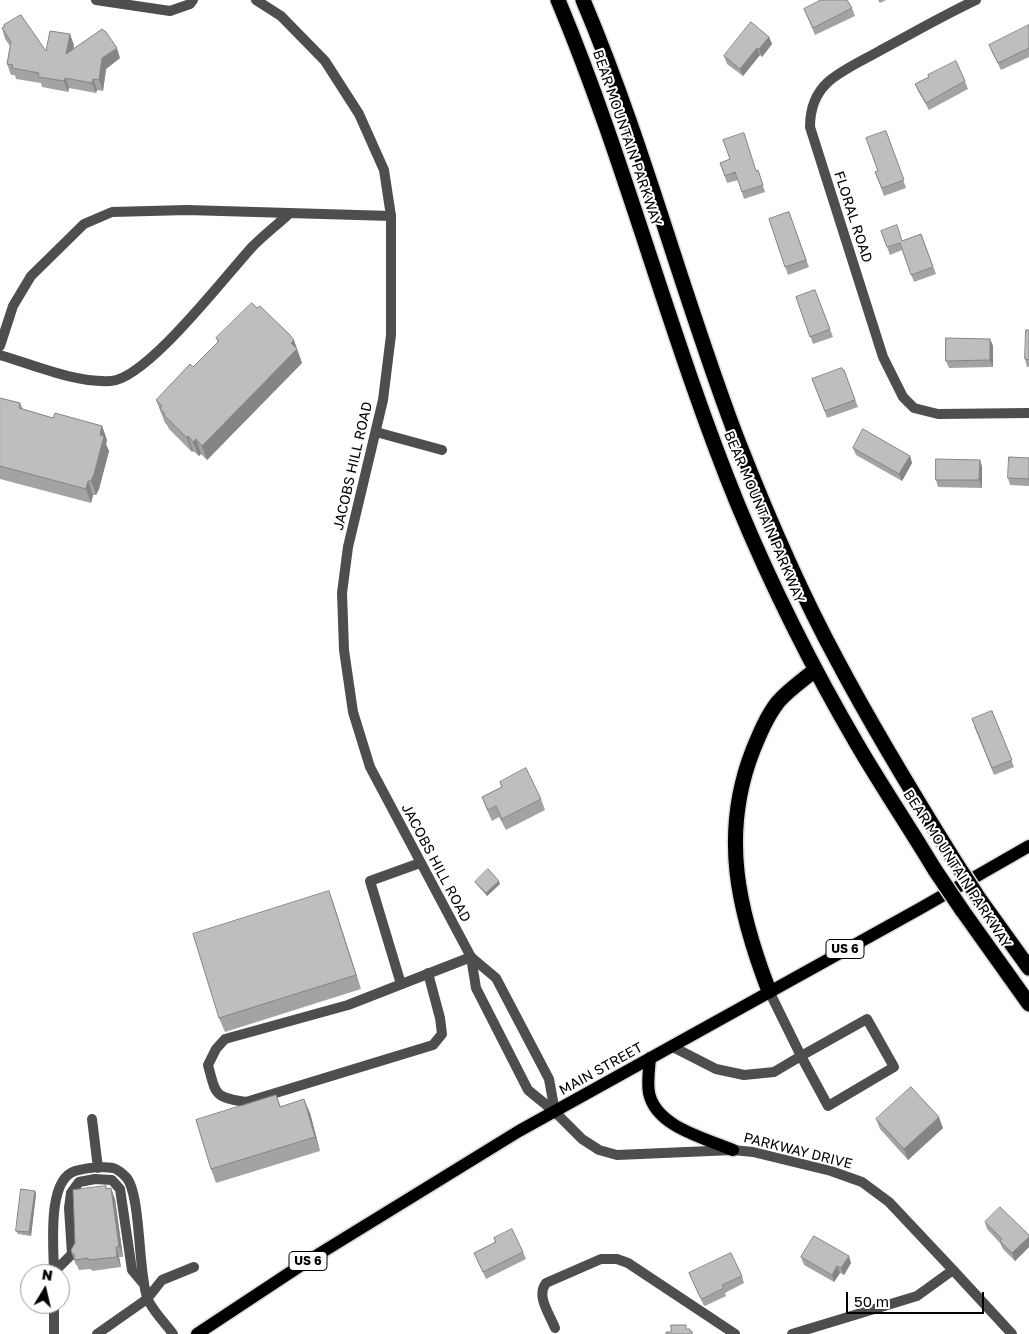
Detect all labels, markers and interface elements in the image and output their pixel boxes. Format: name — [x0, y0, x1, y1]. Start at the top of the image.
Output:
street label: BEAR MOUNTAIN PARKWAY — [589, 48, 665, 228]
street label: FLORAL ROAD — [830, 169, 876, 265]
street label: JACOBS HILL ROAD — [330, 400, 376, 532]
street label: BEAR MOUNTAIN PARKWAY — [720, 428, 808, 606]
street label: BEAR MOUNTAIN PARKWAY — [899, 787, 1015, 951]
street label: JACOBS HILL ROAD — [398, 801, 474, 925]
road number: US 6 — [826, 940, 864, 959]
street label: MAIN STREET — [556, 1039, 646, 1099]
street label: PARKWAY DRIVE — [742, 1129, 854, 1173]
road number: US 6 — [289, 1252, 327, 1270]
north arrow — [20, 1264, 70, 1314]
text: N — [41, 1265, 54, 1284]
scale bar — [849, 1282, 986, 1314]
text: 50 m — [854, 1292, 889, 1310]

